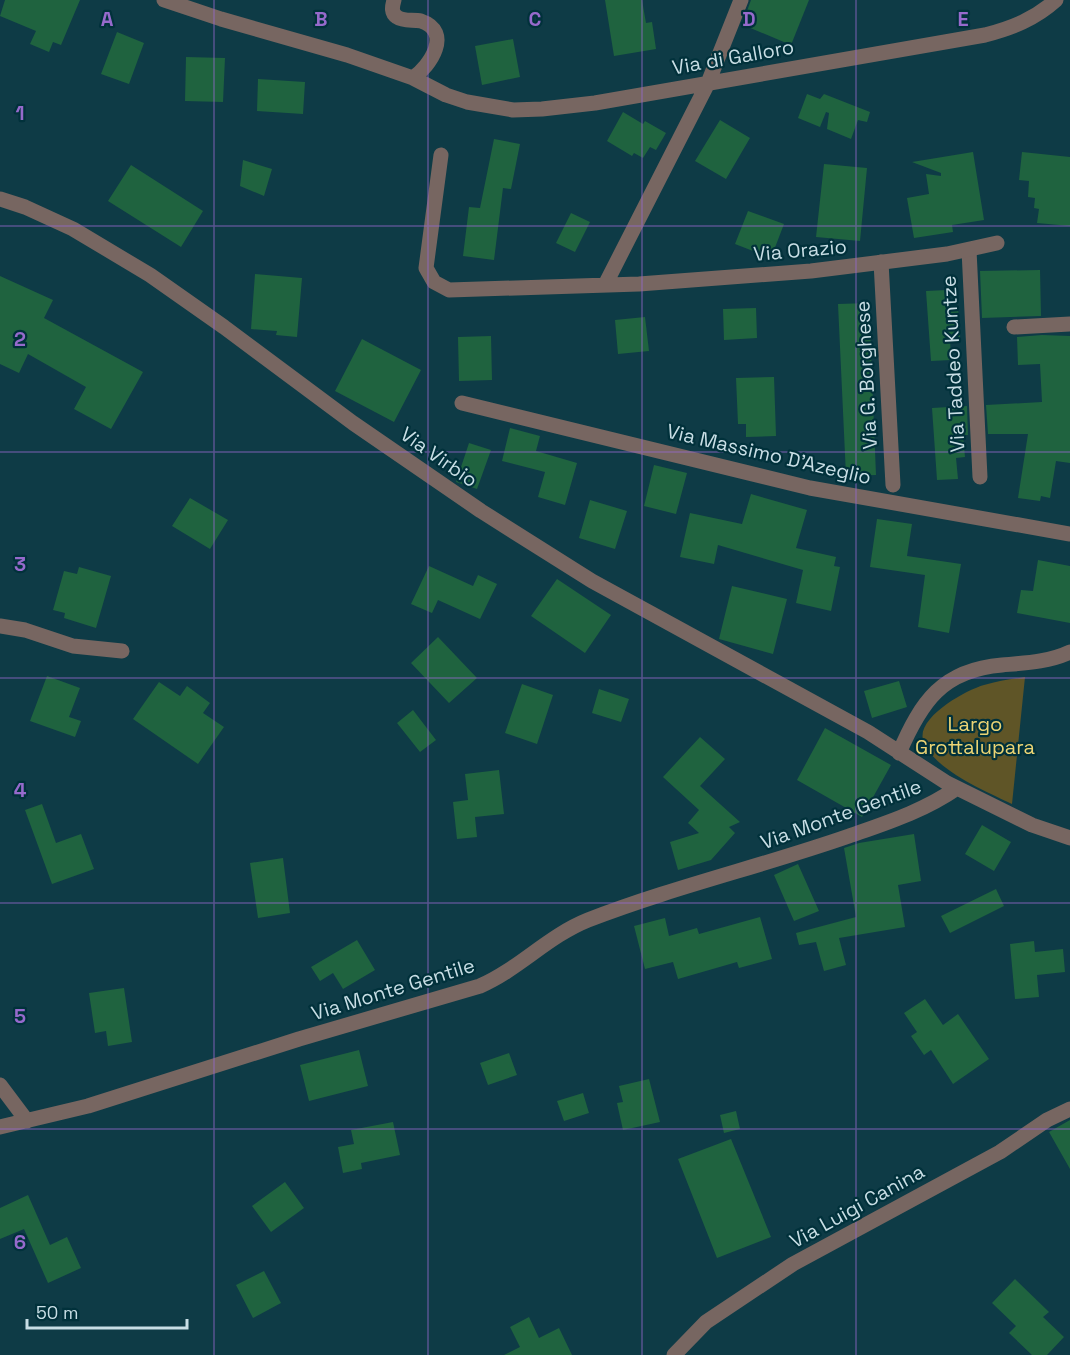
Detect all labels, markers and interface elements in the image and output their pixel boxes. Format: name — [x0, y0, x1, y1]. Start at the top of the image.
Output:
text: A — [101, 6, 114, 32]
text: B — [314, 6, 328, 32]
text: C — [529, 6, 542, 32]
text: D — [742, 6, 756, 32]
text: E — [957, 6, 969, 32]
street label: Via di Galloro — [670, 33, 796, 81]
text: 1 — [15, 100, 25, 126]
street label: Via Orazio — [752, 233, 848, 267]
street label: Via Taddeo Kuntze — [935, 275, 971, 453]
street label: Via G. Borghese — [849, 300, 883, 450]
text: 2 — [14, 326, 26, 352]
street label: Via Massimo D'Azeglio — [664, 418, 874, 490]
street label: Via Virbio — [395, 421, 483, 493]
text: 3 — [14, 551, 26, 577]
park label: Largo Grottalupara — [915, 711, 1035, 760]
street label: Via Monte Gentile — [757, 773, 925, 855]
text: 4 — [14, 777, 27, 803]
street label: Via Monte Gentile — [308, 952, 478, 1026]
text: 5 — [14, 1003, 26, 1029]
street label: Via Luigi Canina — [785, 1158, 929, 1254]
text: 6 — [14, 1229, 26, 1255]
scale bar — [27, 1292, 188, 1330]
text: 50 m — [36, 1301, 78, 1324]

